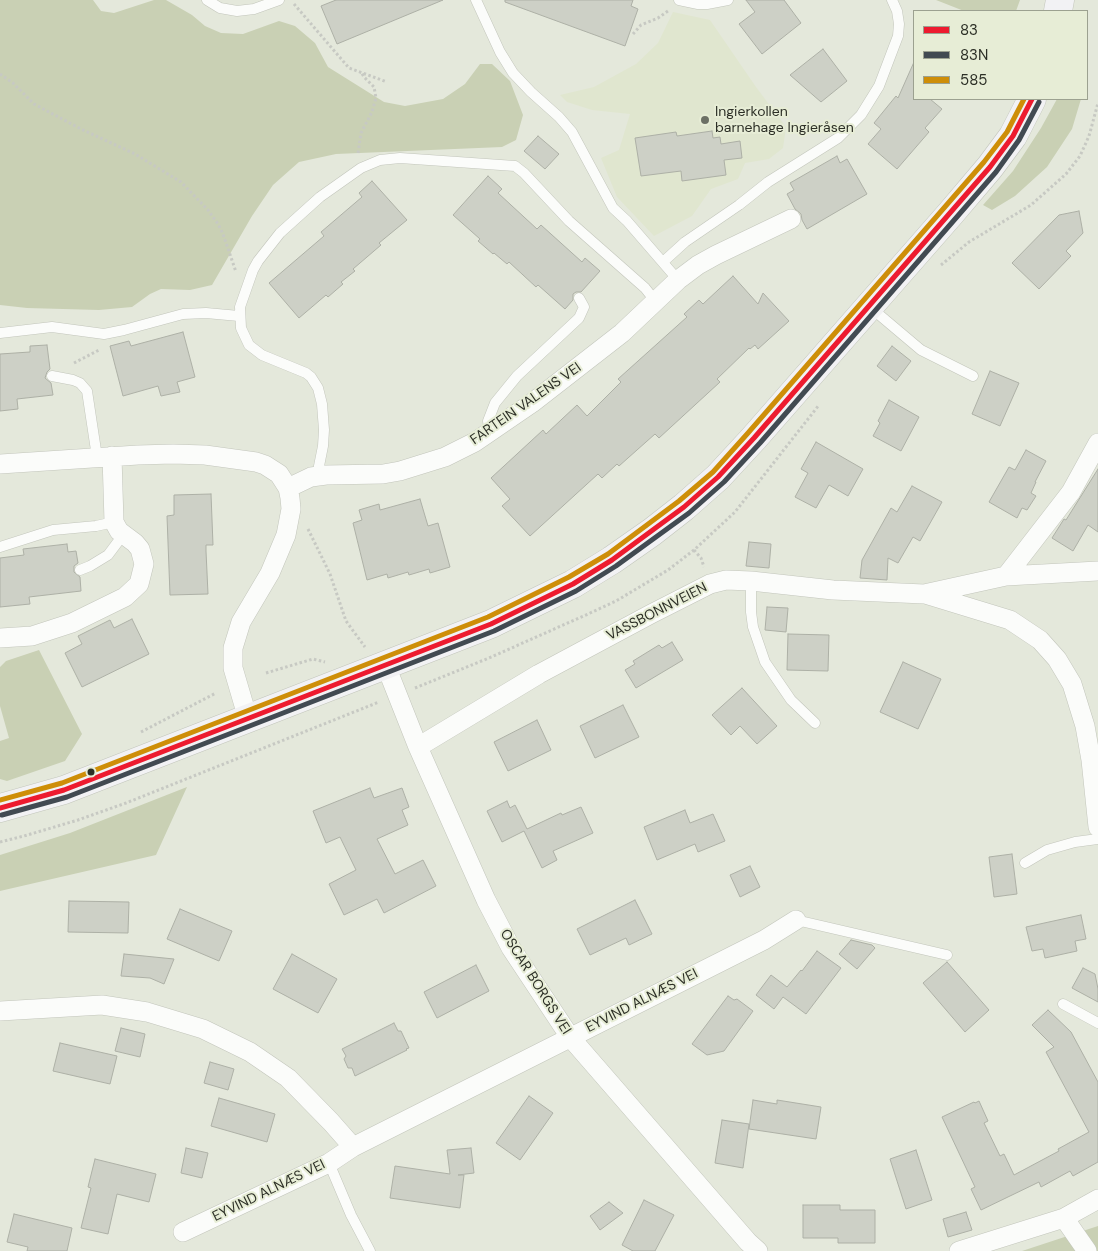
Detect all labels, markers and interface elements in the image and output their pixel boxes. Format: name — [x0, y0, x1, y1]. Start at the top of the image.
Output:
legend — [913, 10, 1088, 100]
text: 83 — [960, 20, 978, 40]
text: 83N — [960, 45, 988, 65]
text: 585 — [960, 70, 987, 90]
place label: Ingierkollen barnehage Ingieråsen — [715, 104, 854, 136]
marker: Ingierkollen barnehage Ingieråsen — [699, 114, 711, 126]
street label: FARTEIN VALENS VEI — [467, 359, 585, 449]
street label: VASSBONNVEIEN — [604, 579, 710, 645]
unlabelled marker — [86, 767, 96, 777]
street label: OSCAR BORGS VEI — [496, 926, 574, 1038]
street label: EYVIND ALNÆS VEI — [583, 966, 701, 1036]
street label: EYVIND ALNÆS VEI — [210, 1156, 328, 1226]

